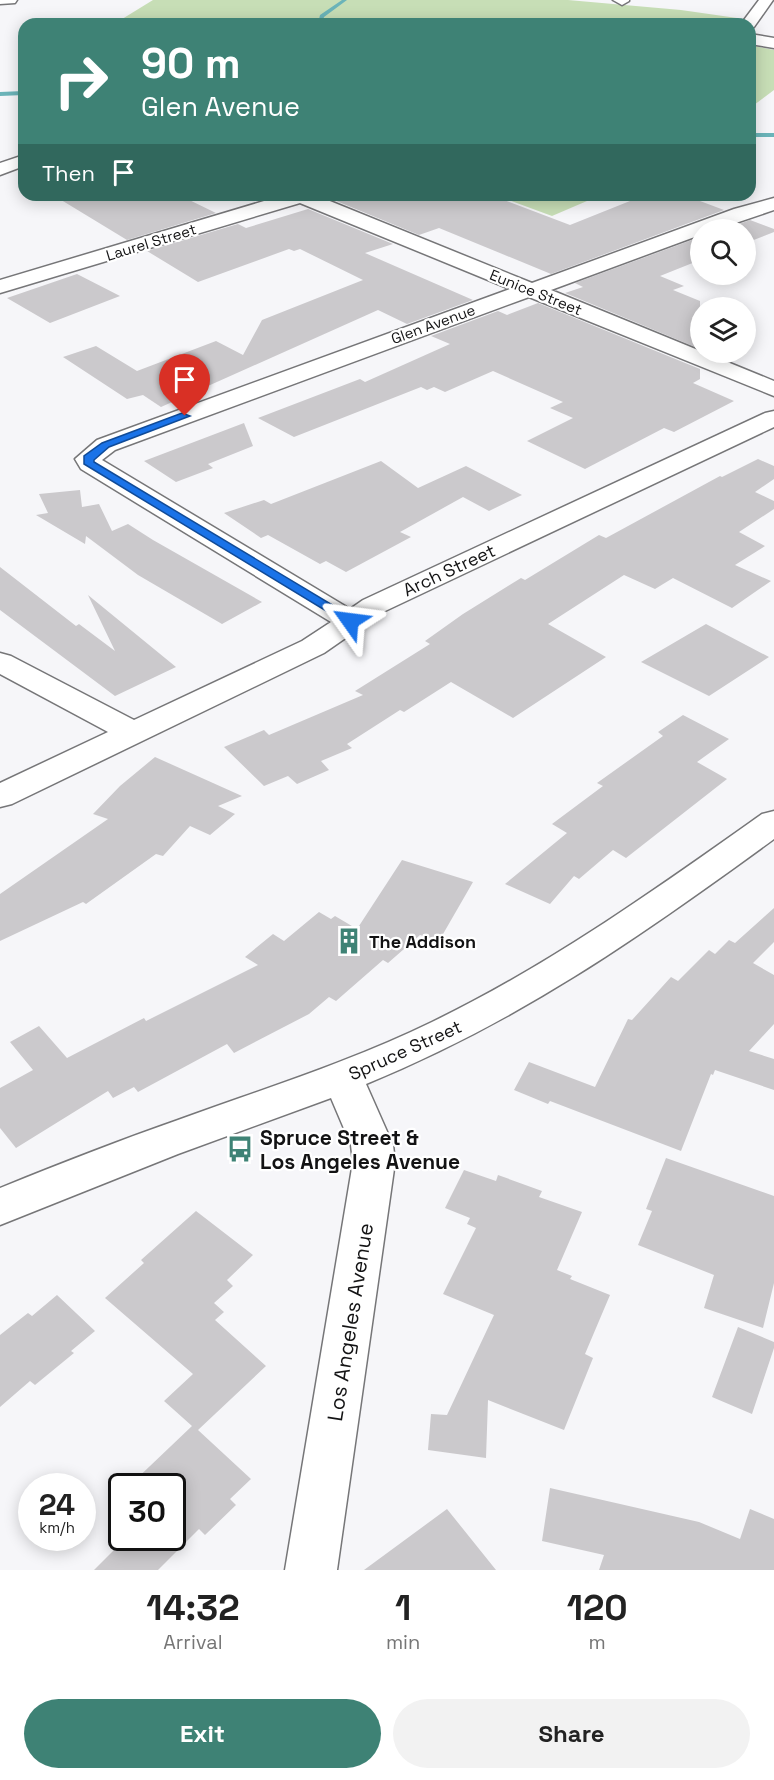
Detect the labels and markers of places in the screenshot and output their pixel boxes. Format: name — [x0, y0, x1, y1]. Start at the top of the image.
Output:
pin — [159, 354, 210, 416]
building icon: The Addison — [334, 926, 364, 956]
place label: The Addison — [369, 930, 476, 953]
place label: Spruce Street & Los Angeles Avenue — [260, 1124, 460, 1175]
bus stop icon: Spruce Street & Los Angeles Avenue — [225, 1134, 255, 1164]

